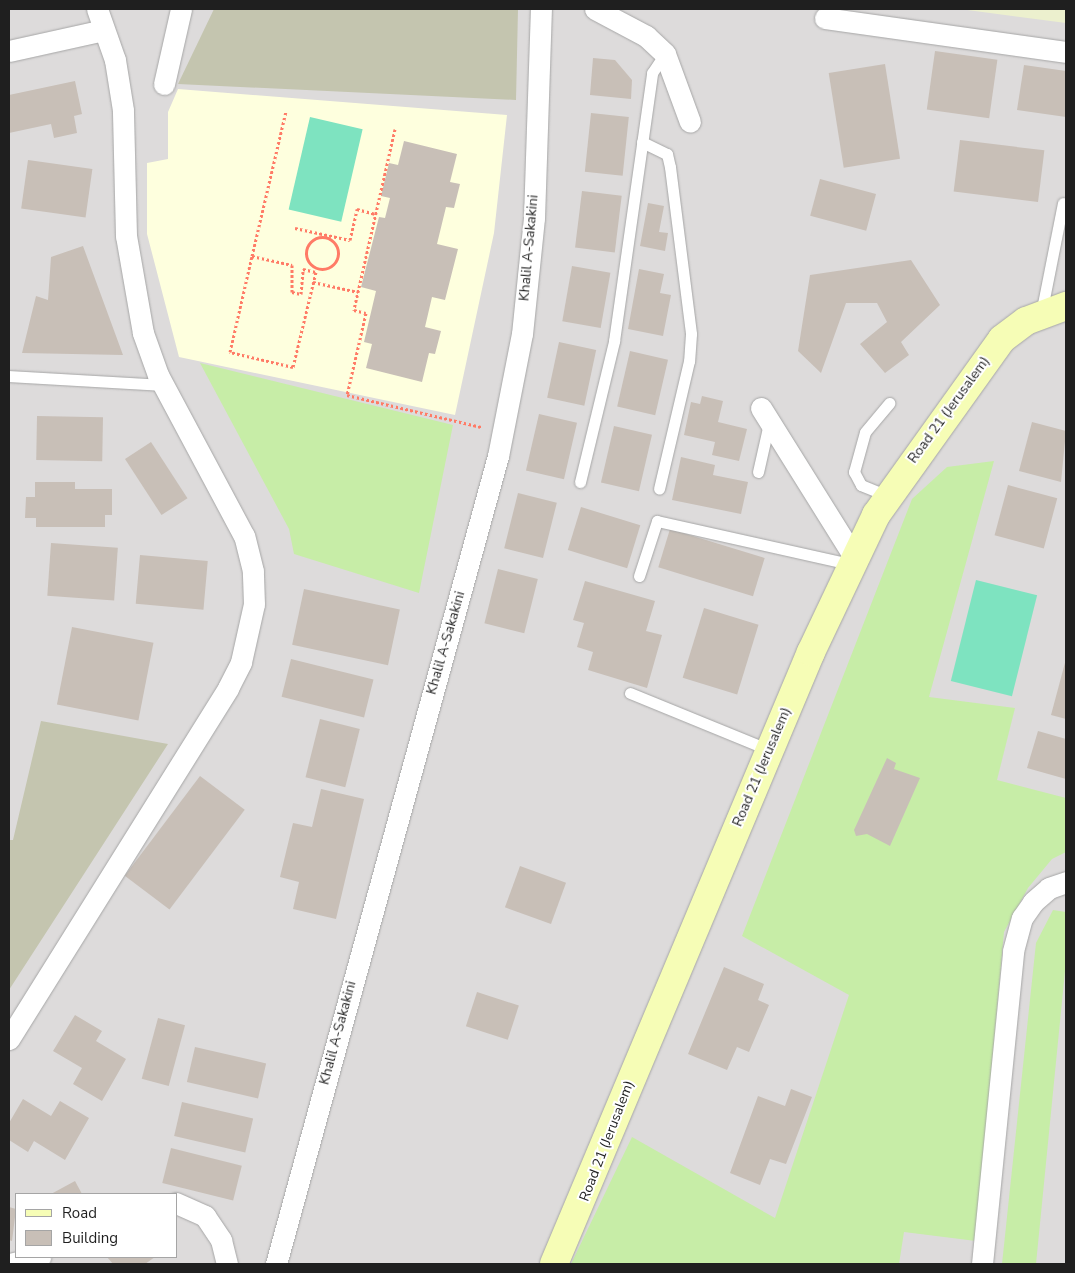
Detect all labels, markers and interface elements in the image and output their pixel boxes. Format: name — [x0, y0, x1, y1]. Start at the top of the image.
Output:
street label: Khalil A-Sakakini — [516, 194, 542, 302]
street label: Road 21 (Jerusalem) — [905, 353, 993, 467]
street label: Khalil A-Sakakini — [423, 589, 469, 697]
street label: Road 21 (Jerusalem) — [729, 705, 795, 829]
street label: Khalil A-Sakakini — [316, 979, 360, 1087]
street label: Road 21 (Jerusalem) — [576, 1078, 638, 1204]
legend — [15, 1193, 178, 1258]
text: Road — [62, 1203, 97, 1223]
text: Building — [62, 1228, 118, 1248]

